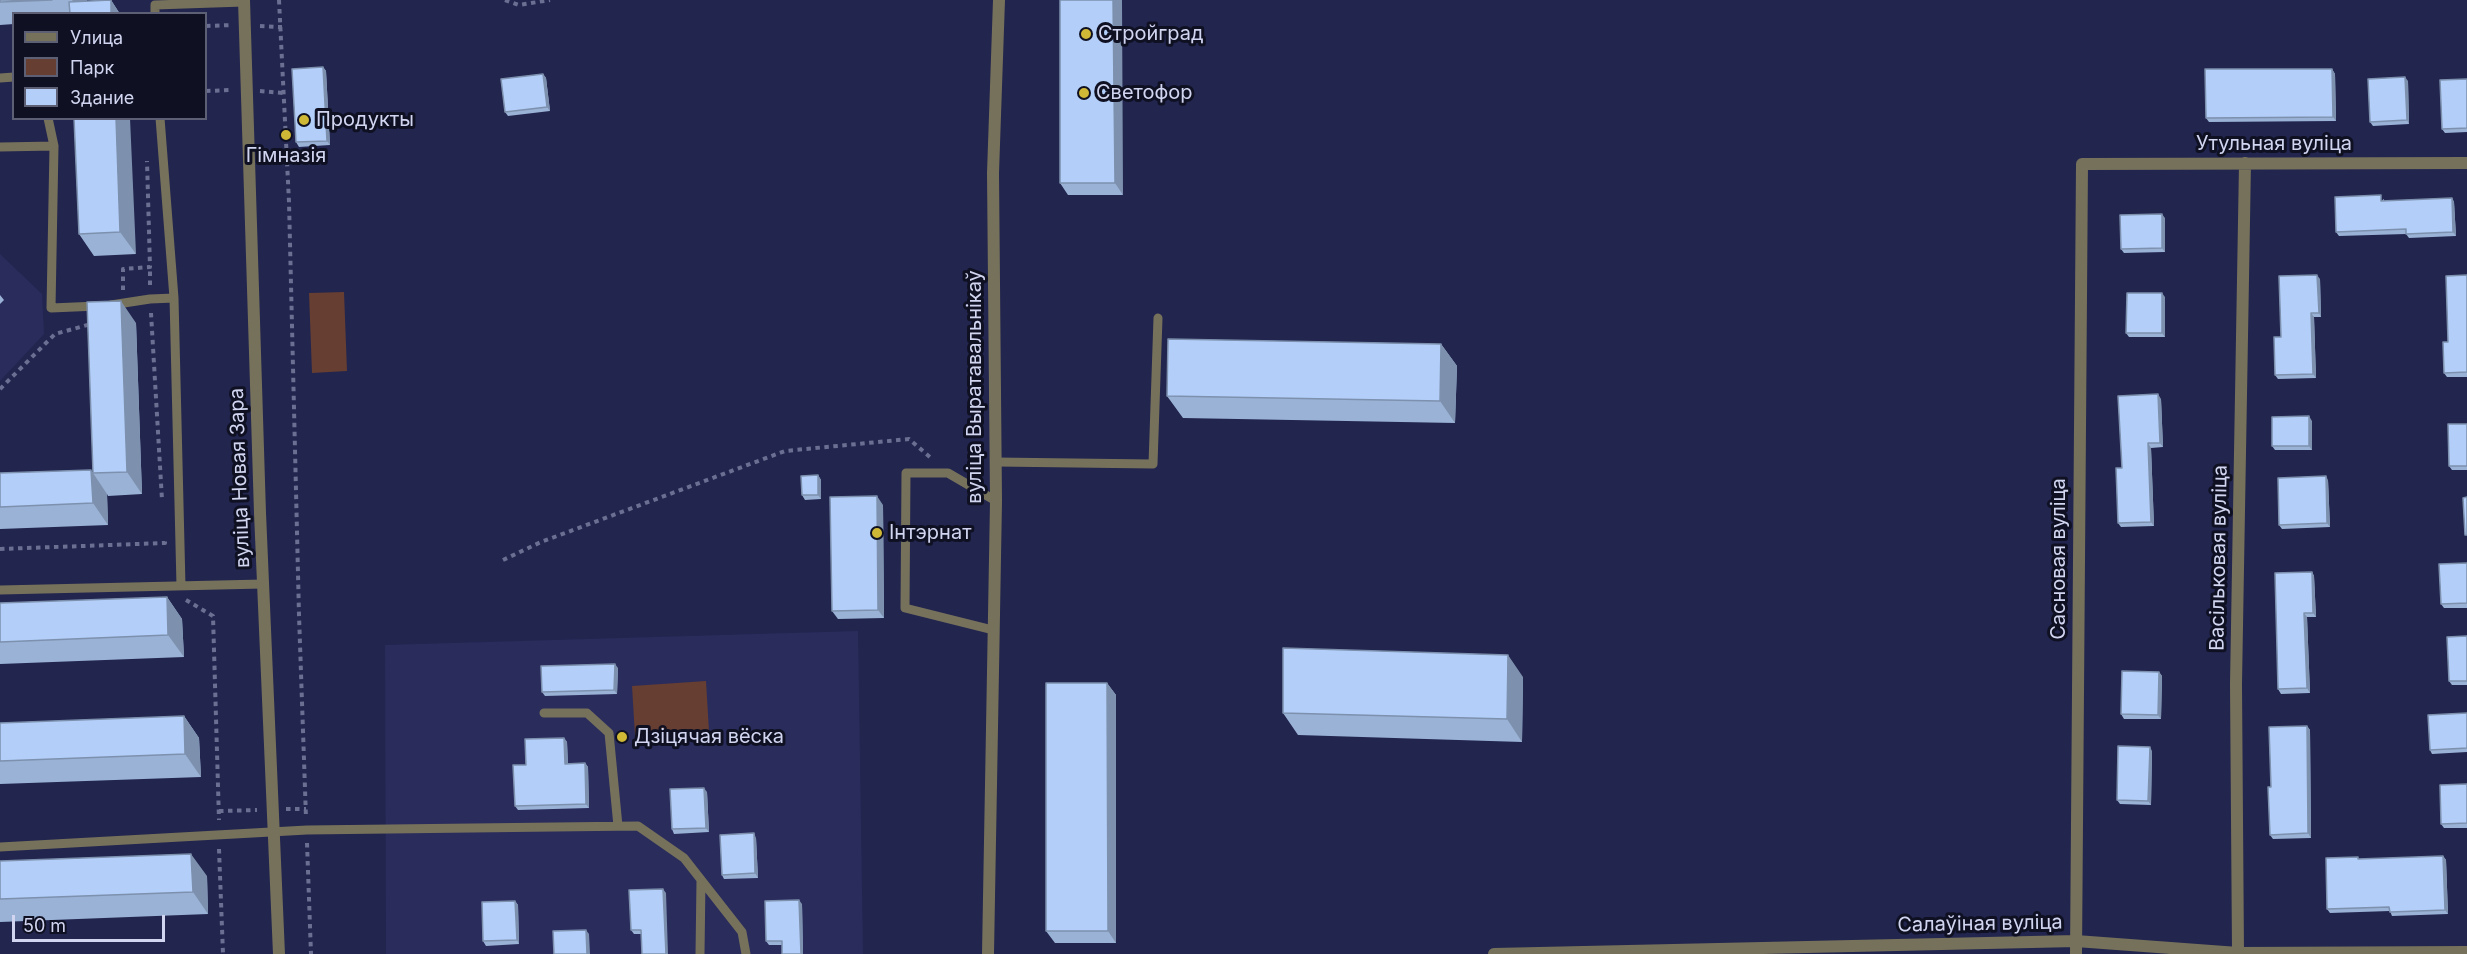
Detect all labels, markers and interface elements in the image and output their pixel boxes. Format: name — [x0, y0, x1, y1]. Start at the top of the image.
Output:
legend — [12, 12, 207, 120]
place label: Стройград — [1098, 22, 1204, 46]
text: Улица — [70, 27, 123, 48]
marker: Стройград — [1079, 27, 1093, 41]
text: Парк — [70, 57, 114, 78]
place label: Светофор — [1096, 81, 1193, 105]
marker: Светофор — [1077, 86, 1091, 100]
text: Здание — [70, 87, 134, 108]
place label: Продукты — [316, 108, 414, 132]
marker: Продукты — [297, 113, 311, 127]
marker: Гімназія — [279, 128, 293, 142]
street label: Утульная вуліца — [2196, 132, 2352, 156]
place label: Гімназія — [246, 144, 326, 168]
street label: вуліца Выратавальнікаў — [963, 270, 987, 504]
street label: вуліца Новая Зара — [225, 388, 255, 568]
street label: Васільковая вуліца — [2205, 465, 2233, 651]
street label: Сасновая вуліца — [2047, 478, 2071, 640]
place label: Інтэрнат — [889, 521, 971, 545]
marker: Інтэрнат — [870, 526, 884, 540]
place label: Дзіцячая вёска — [634, 725, 784, 749]
marker: Дзіцячая вёска — [615, 730, 629, 744]
scale bar — [15, 903, 168, 941]
street label: Салаўіная вуліца — [1897, 911, 2063, 937]
text: 50 m — [23, 915, 66, 936]

